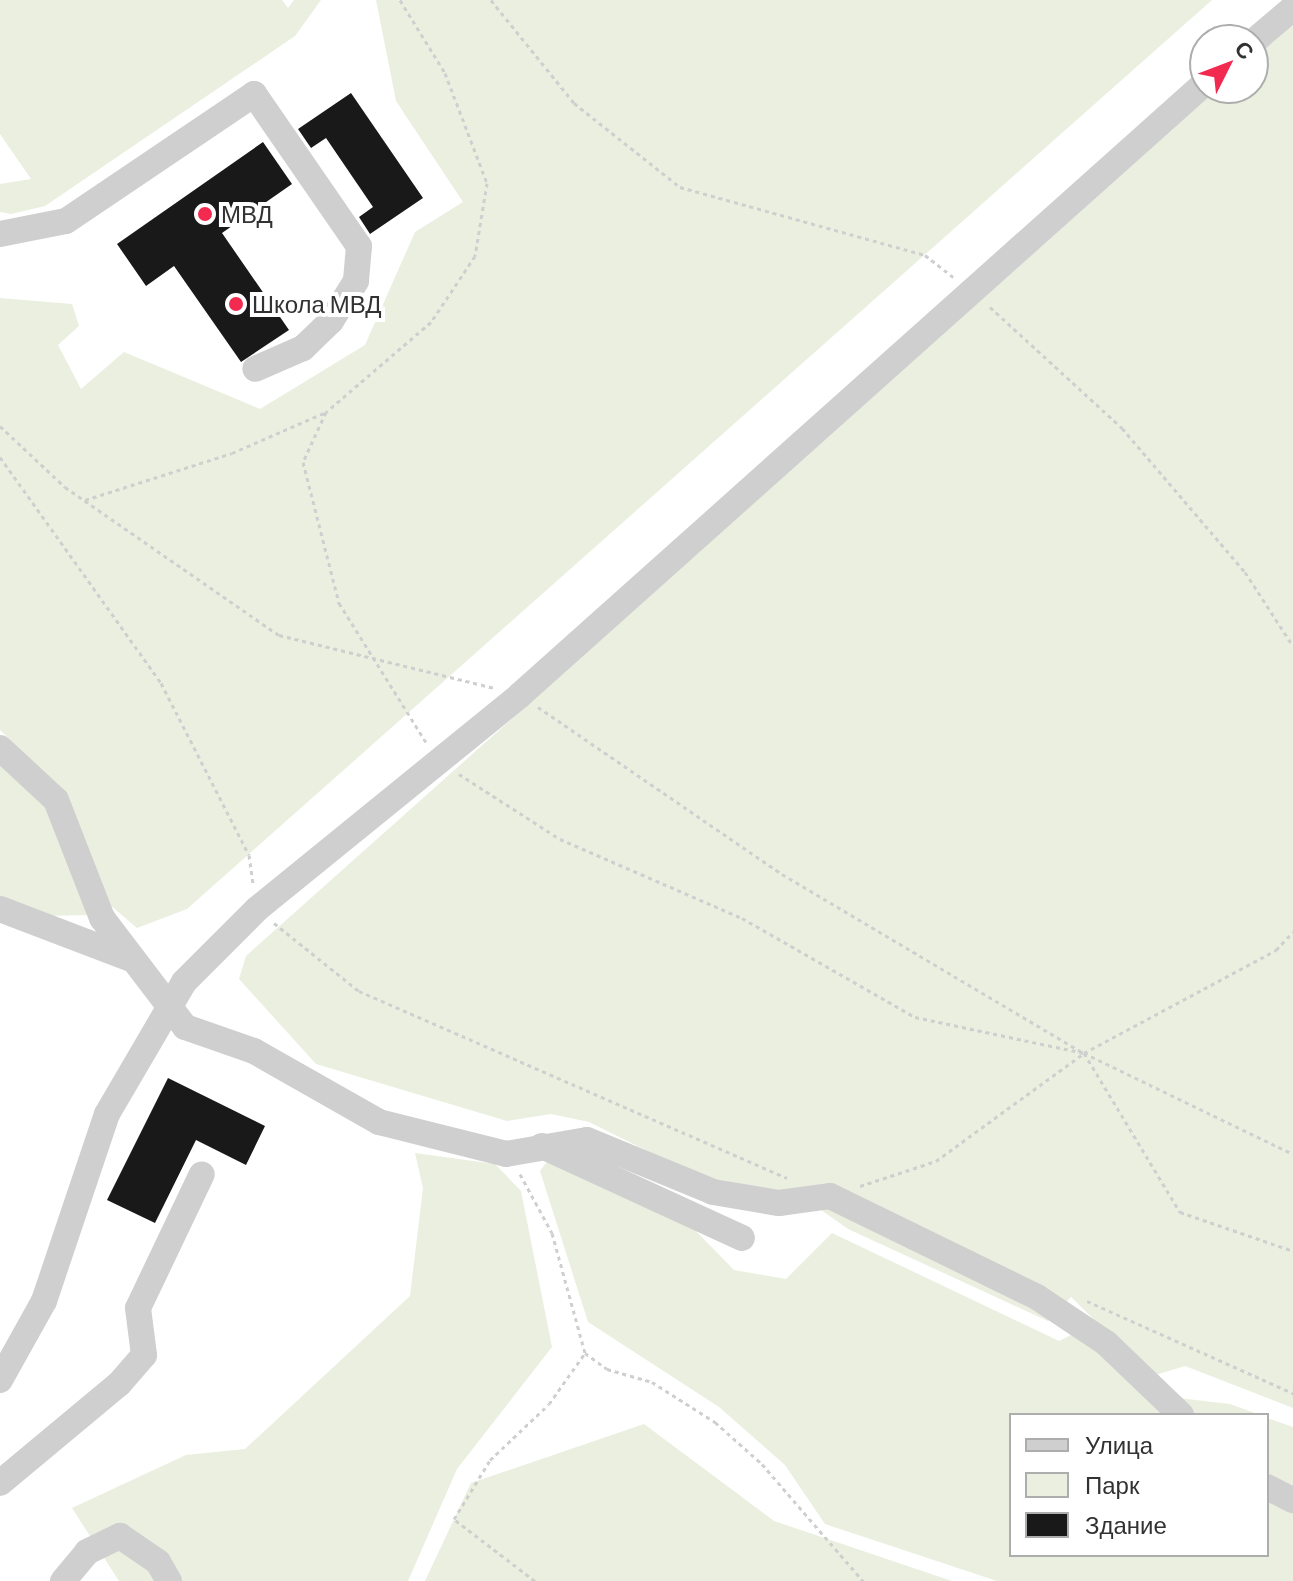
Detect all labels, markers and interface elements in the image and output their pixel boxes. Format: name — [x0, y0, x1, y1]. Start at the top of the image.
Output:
north arrow — [1189, 24, 1269, 104]
text: С — [1230, 35, 1260, 64]
place label: МВД — [221, 200, 273, 228]
marker: МВД — [196, 205, 214, 223]
place label: Школа МВД — [252, 290, 381, 318]
marker: Школа МВД — [227, 295, 245, 313]
legend — [1009, 1413, 1269, 1557]
text: Улица — [1085, 1430, 1153, 1459]
text: Парк — [1085, 1470, 1139, 1499]
text: Здание — [1085, 1510, 1167, 1539]

